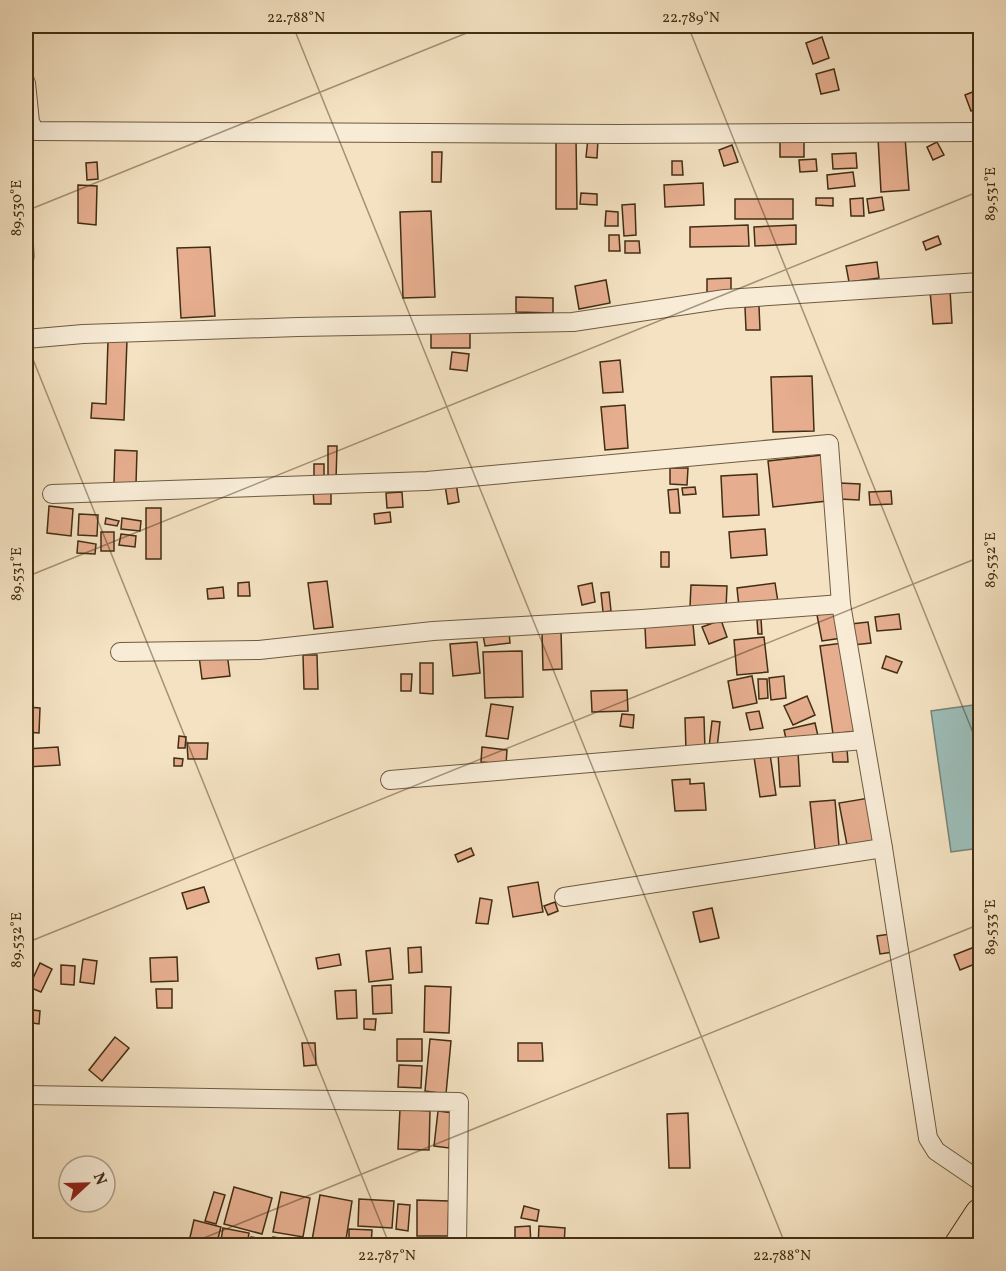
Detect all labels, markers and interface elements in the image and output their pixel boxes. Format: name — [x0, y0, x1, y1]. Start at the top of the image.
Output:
text: 22.788°N — [267, 8, 325, 29]
text: 22.789°N — [662, 8, 720, 29]
text: 89.531°E — [981, 167, 1002, 221]
text: 89.530°E — [7, 180, 28, 236]
text: 89.532°E — [981, 532, 1002, 588]
text: 89.531°E — [7, 547, 28, 601]
text: 89.533°E — [981, 899, 1002, 955]
text: 89.532°E — [7, 912, 28, 968]
north arrow — [57, 1154, 117, 1214]
text: N — [87, 1170, 112, 1189]
text: 22.787°N — [358, 1246, 416, 1267]
text: 22.788°N — [753, 1246, 811, 1267]

